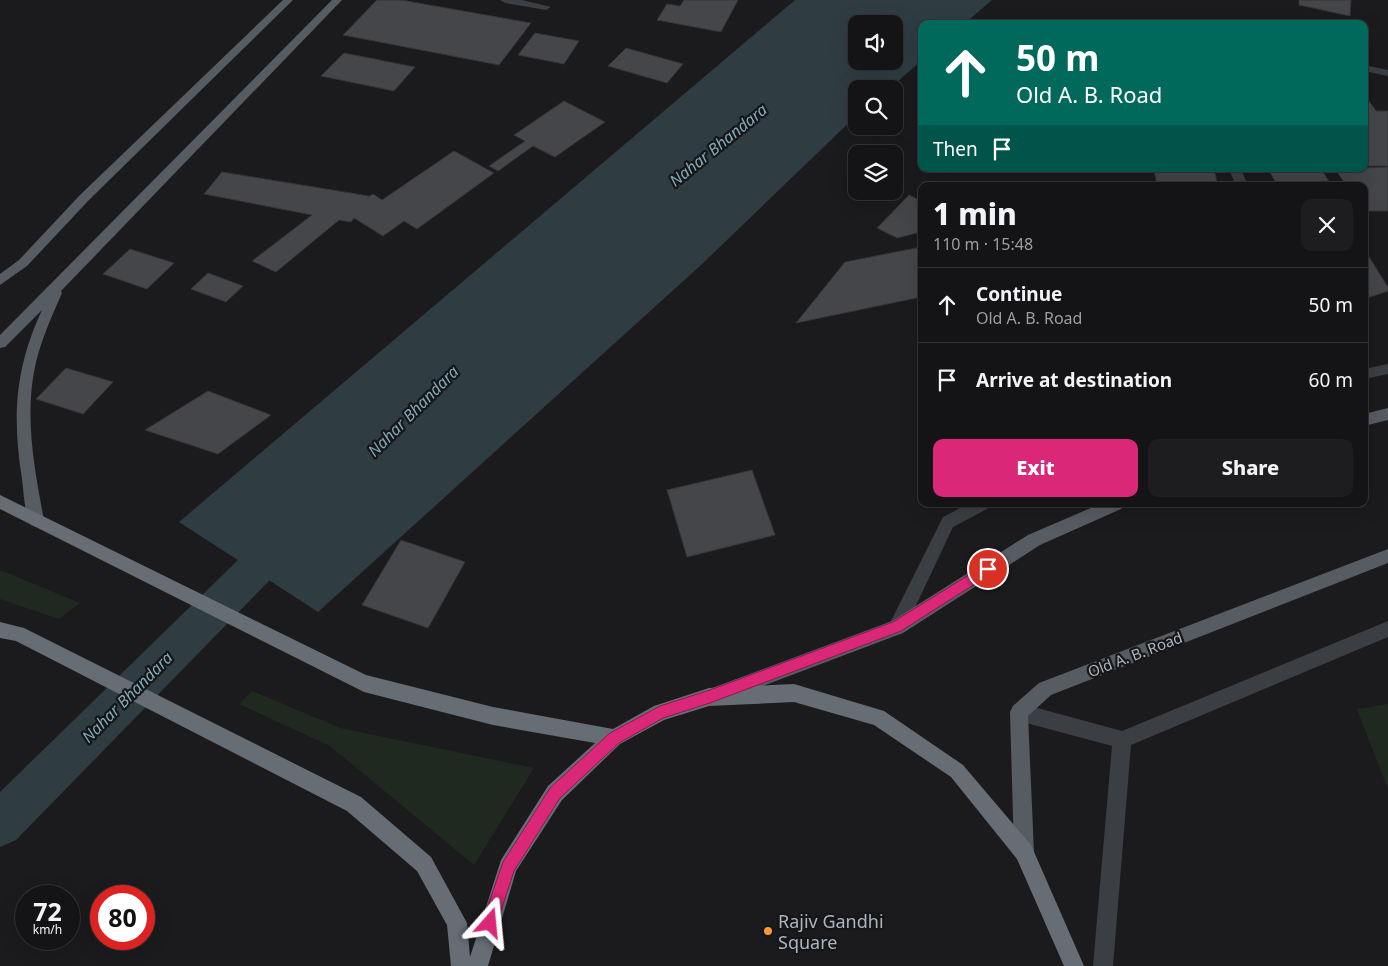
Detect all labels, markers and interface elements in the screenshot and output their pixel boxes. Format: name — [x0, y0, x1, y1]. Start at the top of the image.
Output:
map controls — [848, 15, 903, 200]
button: sound — [848, 15, 903, 70]
text: 50 m — [1016, 34, 1099, 81]
icon: ahead — [933, 40, 998, 105]
text: Old A. B. Road — [1016, 79, 1162, 109]
button: search — [848, 80, 903, 135]
water label: Nahar Bhandara — [664, 99, 772, 191]
icon: arrive — [988, 135, 1016, 163]
text: Then — [933, 136, 978, 162]
button: layers — [848, 145, 903, 200]
text: 1 min — [933, 193, 1017, 234]
button: close — [1301, 199, 1353, 251]
text: 110 m · 15:48 — [933, 233, 1033, 255]
text: Continue — [976, 281, 1062, 307]
icon: ahead — [933, 291, 961, 319]
text: 50 m — [1309, 292, 1353, 318]
text: Old A. B. Road — [976, 307, 1082, 329]
water label: Nahar Bhandara — [363, 361, 463, 461]
icon: arrive — [933, 366, 961, 394]
text: Arrive at destination — [976, 367, 1172, 393]
text: 60 m — [1309, 367, 1353, 393]
button: Exit — [933, 439, 1138, 497]
button: Share — [1148, 439, 1353, 497]
pin — [967, 548, 1009, 590]
icon: arrive — [974, 555, 1002, 583]
street label: Old A. B. Road — [1085, 627, 1185, 681]
water label: Nahar Bhandara — [77, 647, 177, 747]
speed limit sign: 80 — [90, 885, 155, 950]
text: 72 — [33, 894, 62, 928]
position arrow — [463, 896, 515, 948]
place label: Rajiv Gandhi Square — [778, 909, 884, 954]
text: km/h — [33, 921, 62, 938]
marker: Rajiv Gandhi Square — [762, 925, 774, 937]

